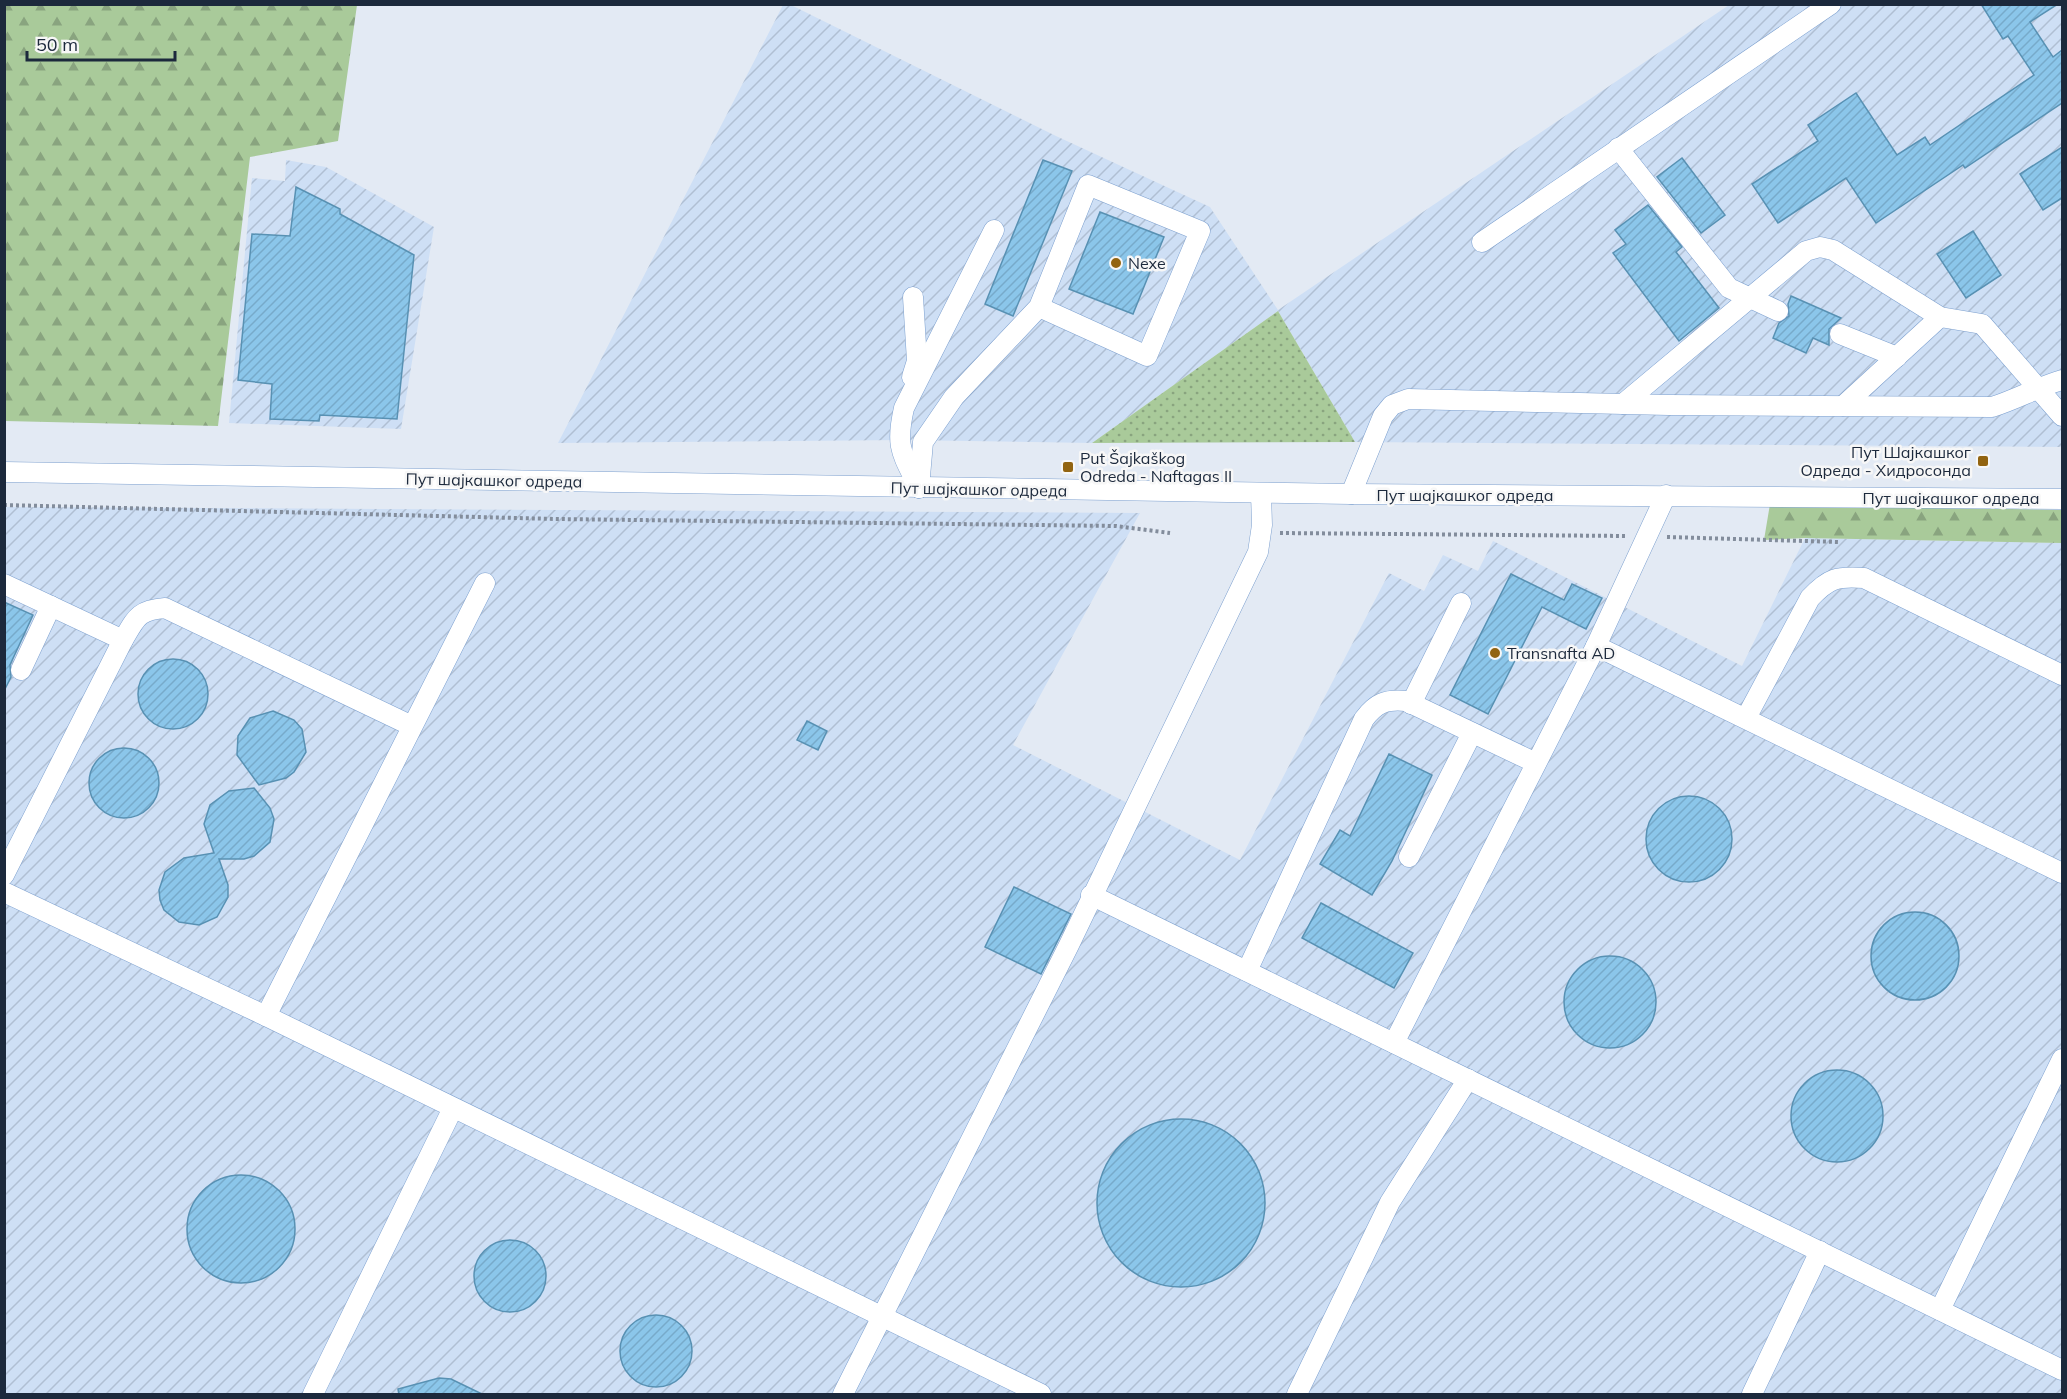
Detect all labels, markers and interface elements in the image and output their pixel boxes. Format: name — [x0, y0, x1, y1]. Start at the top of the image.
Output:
scale bar — [27, 24, 176, 62]
text: 50 m — [36, 33, 78, 56]
place label: Nexe — [1128, 253, 1166, 273]
marker: Nexe — [1109, 256, 1123, 270]
place label: Пут Шајкашког Одреда - Хидросонда — [1801, 442, 1971, 480]
place label: Put Šajkaškog Odreda - Naftagas II — [1080, 448, 1232, 486]
marker: Пут Шајкашког Одреда - Хидросонда — [1976, 454, 1990, 468]
marker: Put Šajkaškog Odreda - Naftagas II — [1061, 460, 1075, 474]
street label: Пут шајкашког одреда — [405, 468, 583, 492]
street label: Пут шајкашког одреда — [890, 477, 1068, 501]
street label: Пут шајкашког одреда — [1377, 485, 1553, 505]
street label: Пут шајкашког одреда — [1863, 488, 2039, 508]
place label: Transnafta AD — [1507, 643, 1615, 663]
marker: Transnafta AD — [1488, 646, 1502, 660]

